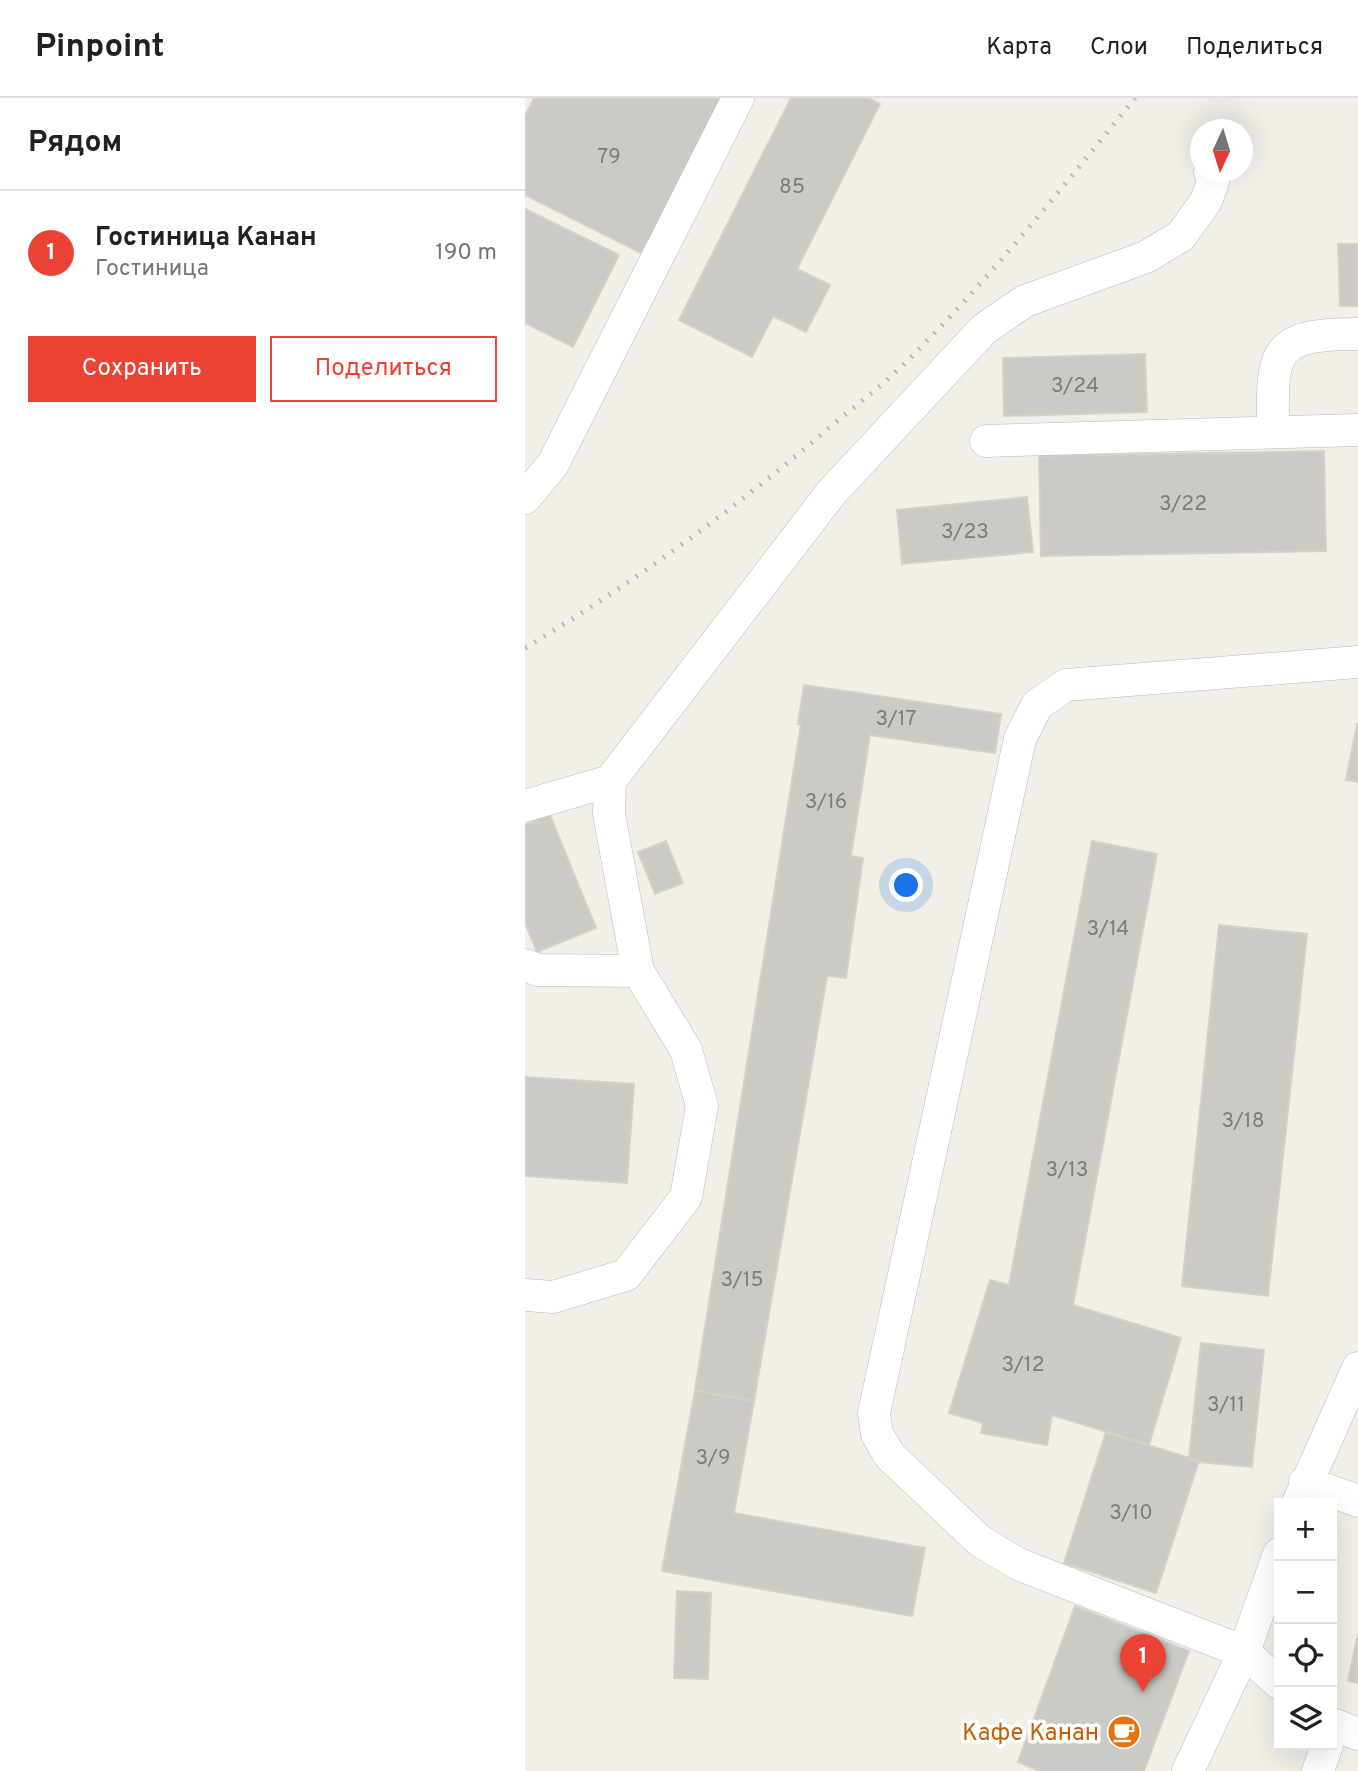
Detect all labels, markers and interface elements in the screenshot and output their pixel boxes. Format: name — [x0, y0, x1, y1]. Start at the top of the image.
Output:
text: Pinpoint — [35, 27, 164, 69]
text: Карта — [986, 33, 1052, 63]
text: Слои — [1090, 33, 1148, 63]
text: Поделиться — [1186, 33, 1323, 63]
north arrow — [1190, 119, 1253, 182]
text: Рядом — [28, 125, 122, 162]
house number: 79 — [597, 144, 621, 171]
house number: 85 — [779, 174, 805, 201]
text: Гостиница Канан — [95, 222, 317, 255]
text: 1 — [46, 239, 56, 268]
text: 190 m — [435, 239, 497, 268]
text: Гостиница — [95, 255, 209, 284]
button: Сохранить — [28, 336, 256, 402]
button: Поделиться — [270, 336, 497, 402]
house number: 3/24 — [1051, 373, 1099, 400]
house number: 3/22 — [1159, 491, 1207, 518]
house number: 3/23 — [941, 519, 989, 546]
house number: 3/17 — [875, 706, 917, 733]
house number: 3/16 — [805, 789, 847, 816]
your location — [889, 868, 923, 902]
house number: 3/14 — [1087, 916, 1129, 943]
house number: 3/18 — [1222, 1108, 1264, 1135]
house number: 3/13 — [1046, 1157, 1088, 1184]
house number: 3/15 — [720, 1267, 764, 1294]
house number: 3/12 — [1002, 1352, 1045, 1379]
house number: 3/11 — [1207, 1392, 1245, 1419]
house number: 3/9 — [696, 1445, 730, 1472]
map controls — [1274, 1498, 1337, 1750]
button: + — [1274, 1498, 1337, 1561]
house number: 3/10 — [1109, 1500, 1153, 1527]
button: − — [1274, 1561, 1337, 1624]
button: locate — [1274, 1624, 1337, 1687]
pin: 1 — [1120, 1634, 1166, 1692]
button: layers — [1274, 1687, 1337, 1750]
cafe icon: Кафе Канан — [1105, 1713, 1143, 1751]
place label: Кафе Канан — [962, 1719, 1099, 1749]

